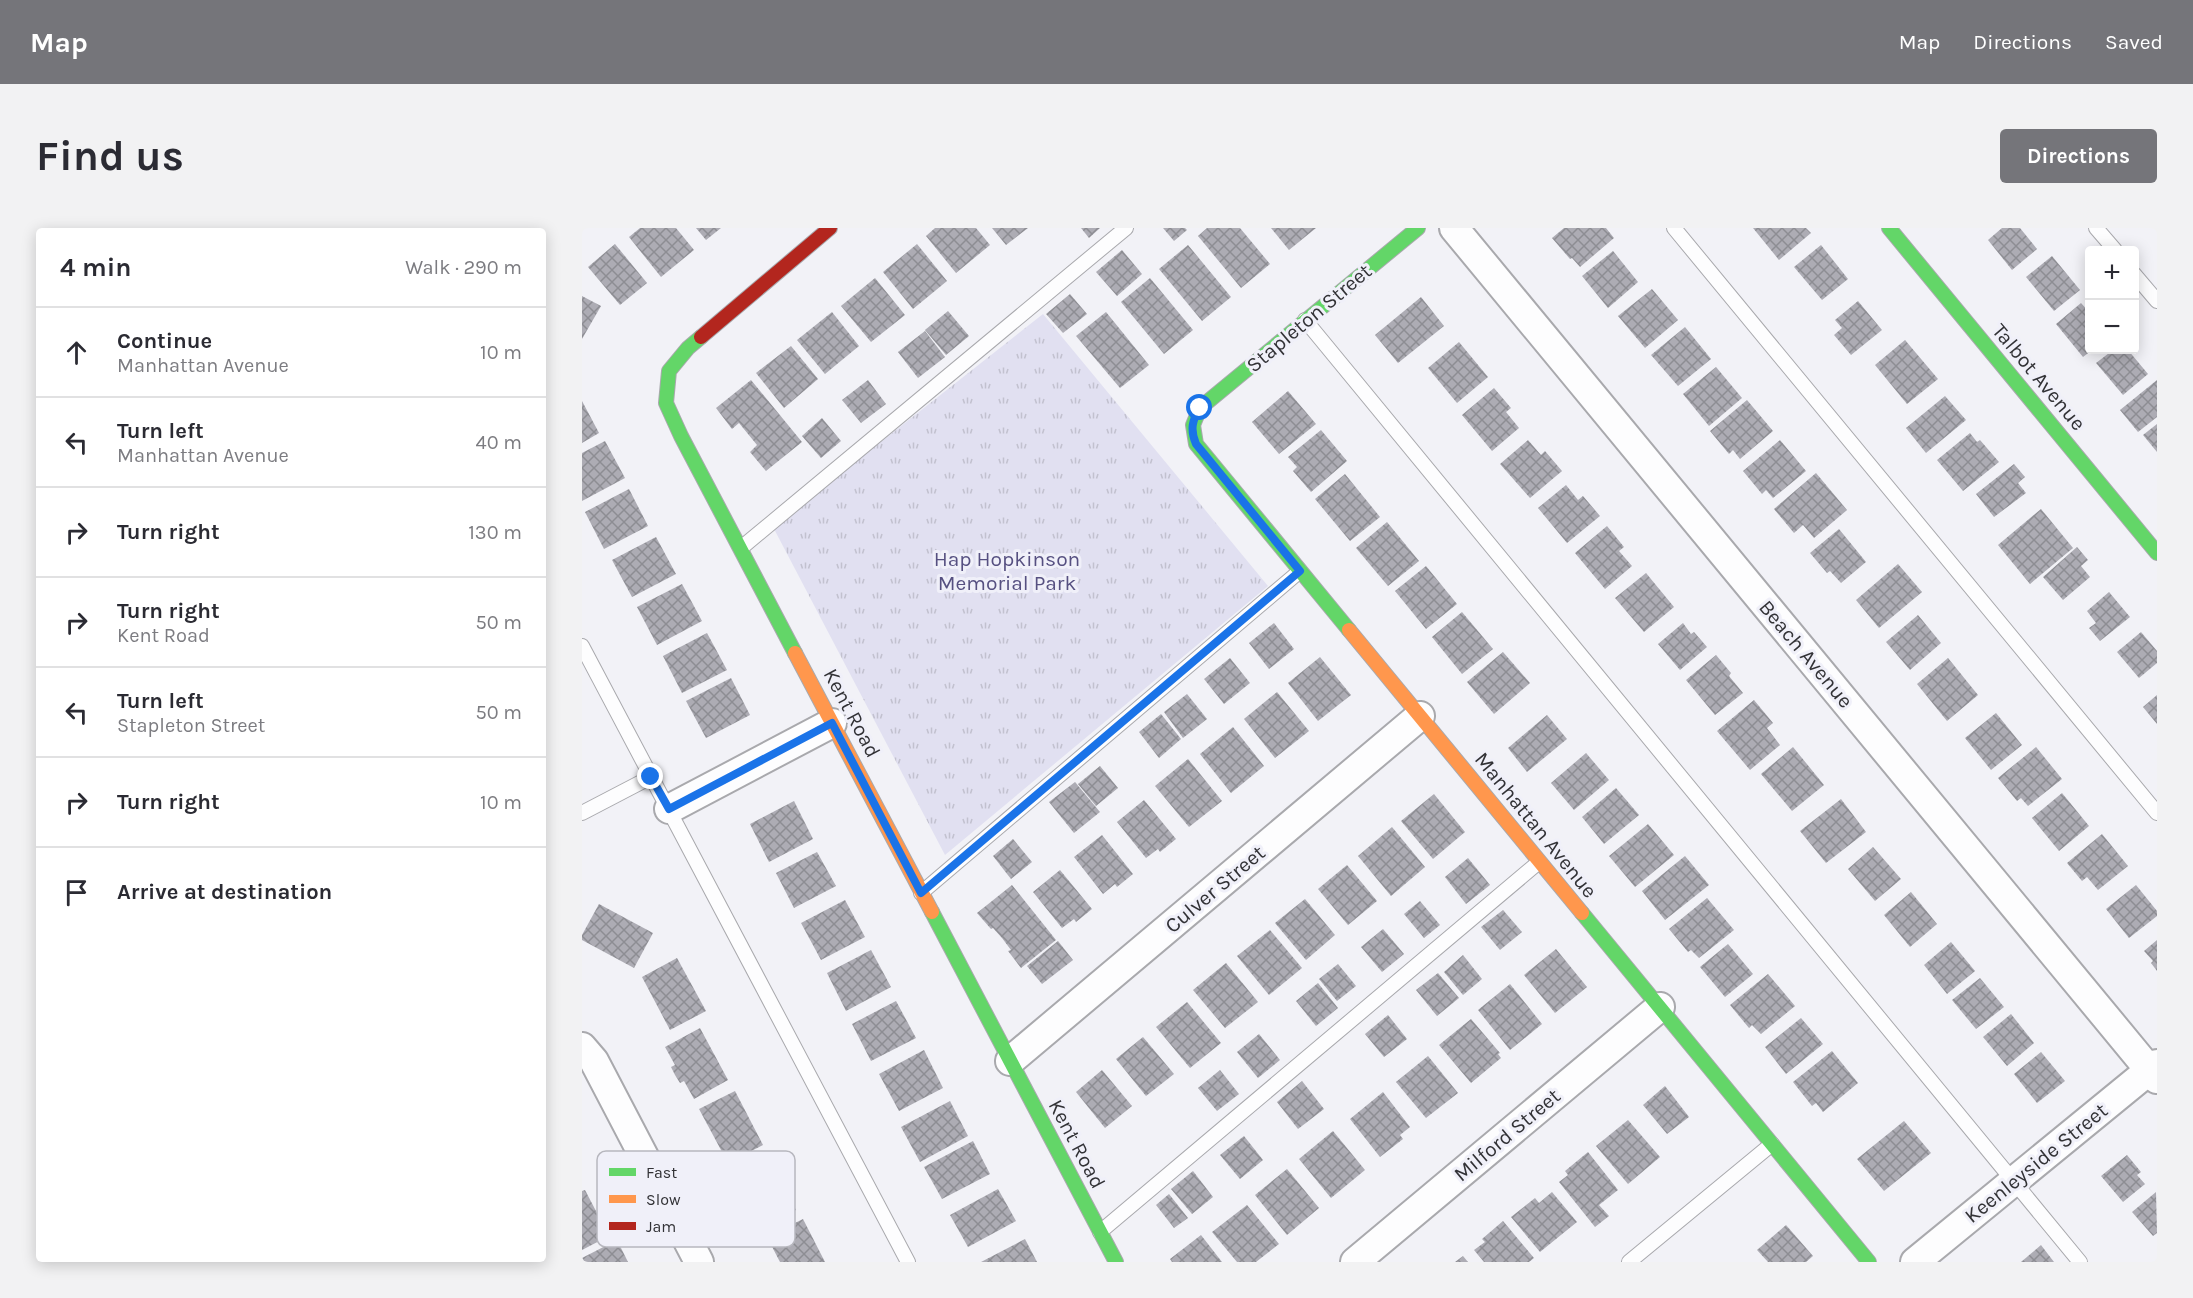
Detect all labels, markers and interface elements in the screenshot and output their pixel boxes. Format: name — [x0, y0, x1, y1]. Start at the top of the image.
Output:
text: Map — [30, 26, 88, 59]
text: Map — [1899, 30, 1940, 54]
text: Directions — [1973, 30, 2072, 54]
text: Saved — [2105, 30, 2163, 54]
button: Directions — [2000, 129, 2157, 183]
text: Find us — [36, 131, 184, 181]
map controls — [2085, 246, 2139, 354]
button: + — [2085, 246, 2139, 300]
text: 4 min — [60, 252, 131, 283]
text: Walk · 290 m — [405, 256, 522, 279]
street label: Stapleton Street — [1242, 259, 1376, 377]
button: − — [2085, 300, 2139, 354]
street label: Talbot Avenue — [1987, 319, 2091, 435]
text: Continue — [117, 328, 212, 354]
icon: ahead — [60, 336, 93, 369]
text: 10 m — [480, 341, 522, 364]
text: Manhattan Avenue — [117, 354, 289, 377]
route start — [1186, 394, 1212, 420]
text: Turn left — [117, 418, 204, 444]
icon: left — [60, 426, 93, 459]
text: 40 m — [476, 431, 522, 454]
text: Manhattan Avenue — [117, 444, 289, 467]
icon: right — [60, 516, 93, 549]
text: Turn right — [117, 519, 220, 545]
text: 130 m — [468, 521, 522, 544]
park label: Hap Hopkinson Memorial Park — [934, 547, 1080, 595]
street label: Beach Avenue — [1754, 595, 1858, 713]
text: Turn right — [117, 598, 220, 624]
icon: right — [60, 606, 93, 639]
text: 50 m — [475, 611, 522, 634]
text: Kent Road — [117, 624, 210, 647]
street label: Kent Road — [819, 664, 885, 762]
text: Turn left — [117, 688, 204, 714]
icon: left — [60, 696, 93, 729]
text: 50 m — [475, 701, 522, 724]
text: Stapleton Street — [117, 714, 265, 737]
street label: Manhattan Avenue — [1470, 747, 1602, 903]
route end — [637, 763, 663, 789]
icon: right — [60, 786, 93, 819]
text: Turn right — [117, 789, 220, 815]
text: 10 m — [480, 791, 522, 814]
street label: Culver Street — [1160, 840, 1270, 938]
icon: arrive — [60, 876, 93, 909]
text: Arrive at destination — [117, 879, 332, 905]
street label: Milford Street — [1449, 1084, 1565, 1186]
street label: Kent Road — [1044, 1095, 1110, 1193]
street label: Keenleyside Street — [1960, 1098, 2112, 1228]
legend — [597, 1151, 795, 1247]
text: Fast — [646, 1163, 677, 1182]
text: Slow — [646, 1190, 681, 1209]
text: Jam — [646, 1217, 676, 1236]

